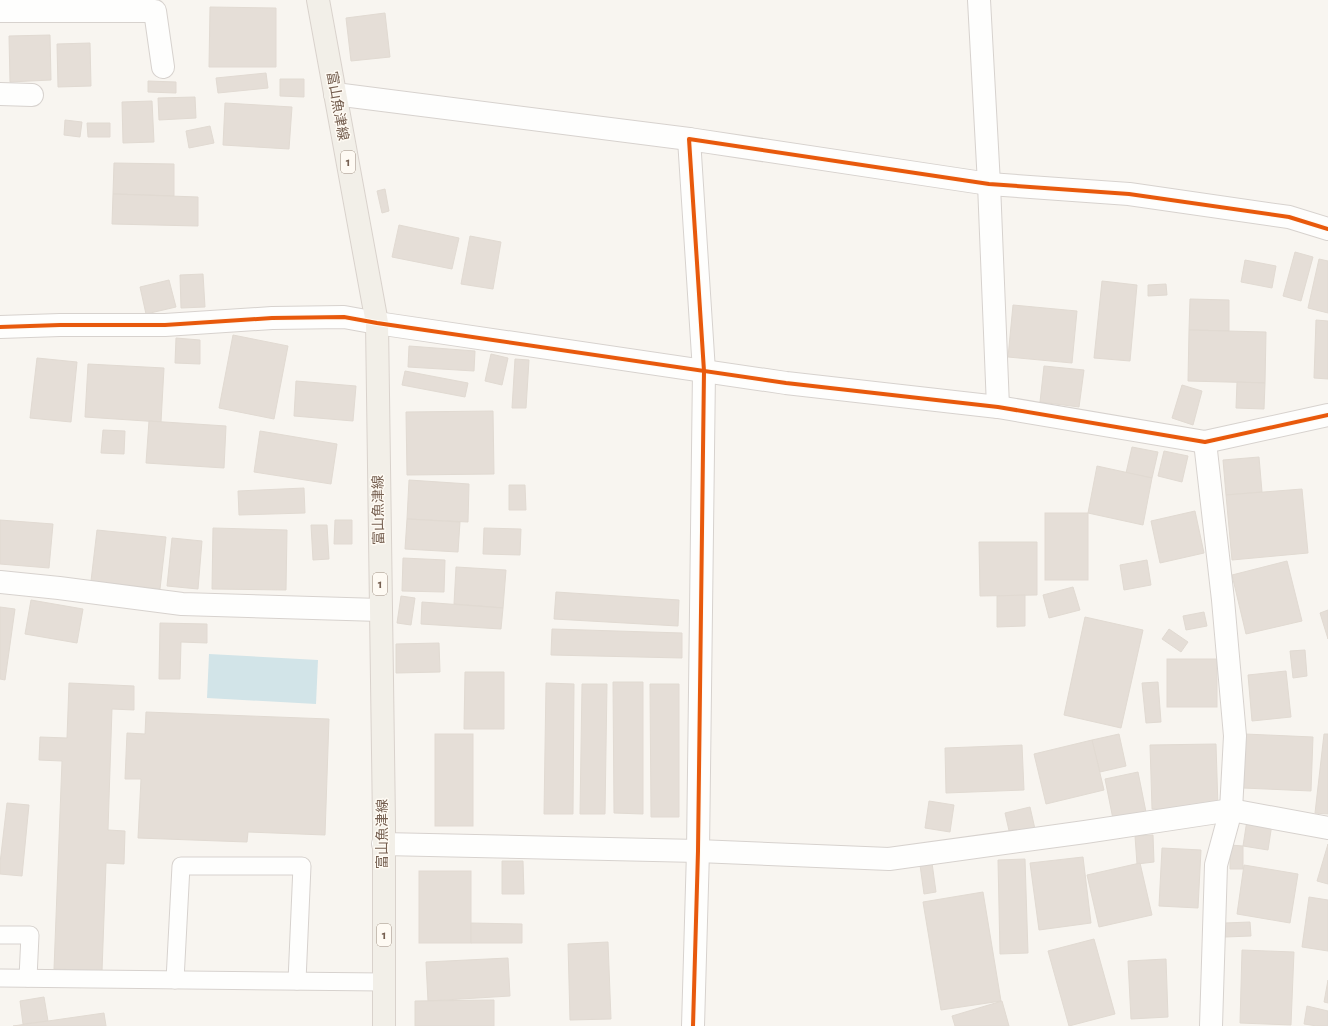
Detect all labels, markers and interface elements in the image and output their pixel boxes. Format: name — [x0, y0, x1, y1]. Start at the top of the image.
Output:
street label: 富山魚津線 — [324, 70, 351, 142]
road number: 1 — [341, 151, 355, 173]
street label: 富山魚津線 — [370, 475, 387, 545]
road number: 1 — [373, 573, 387, 595]
street label: 富山魚津線 — [375, 799, 390, 869]
road number: 1 — [377, 924, 391, 946]

